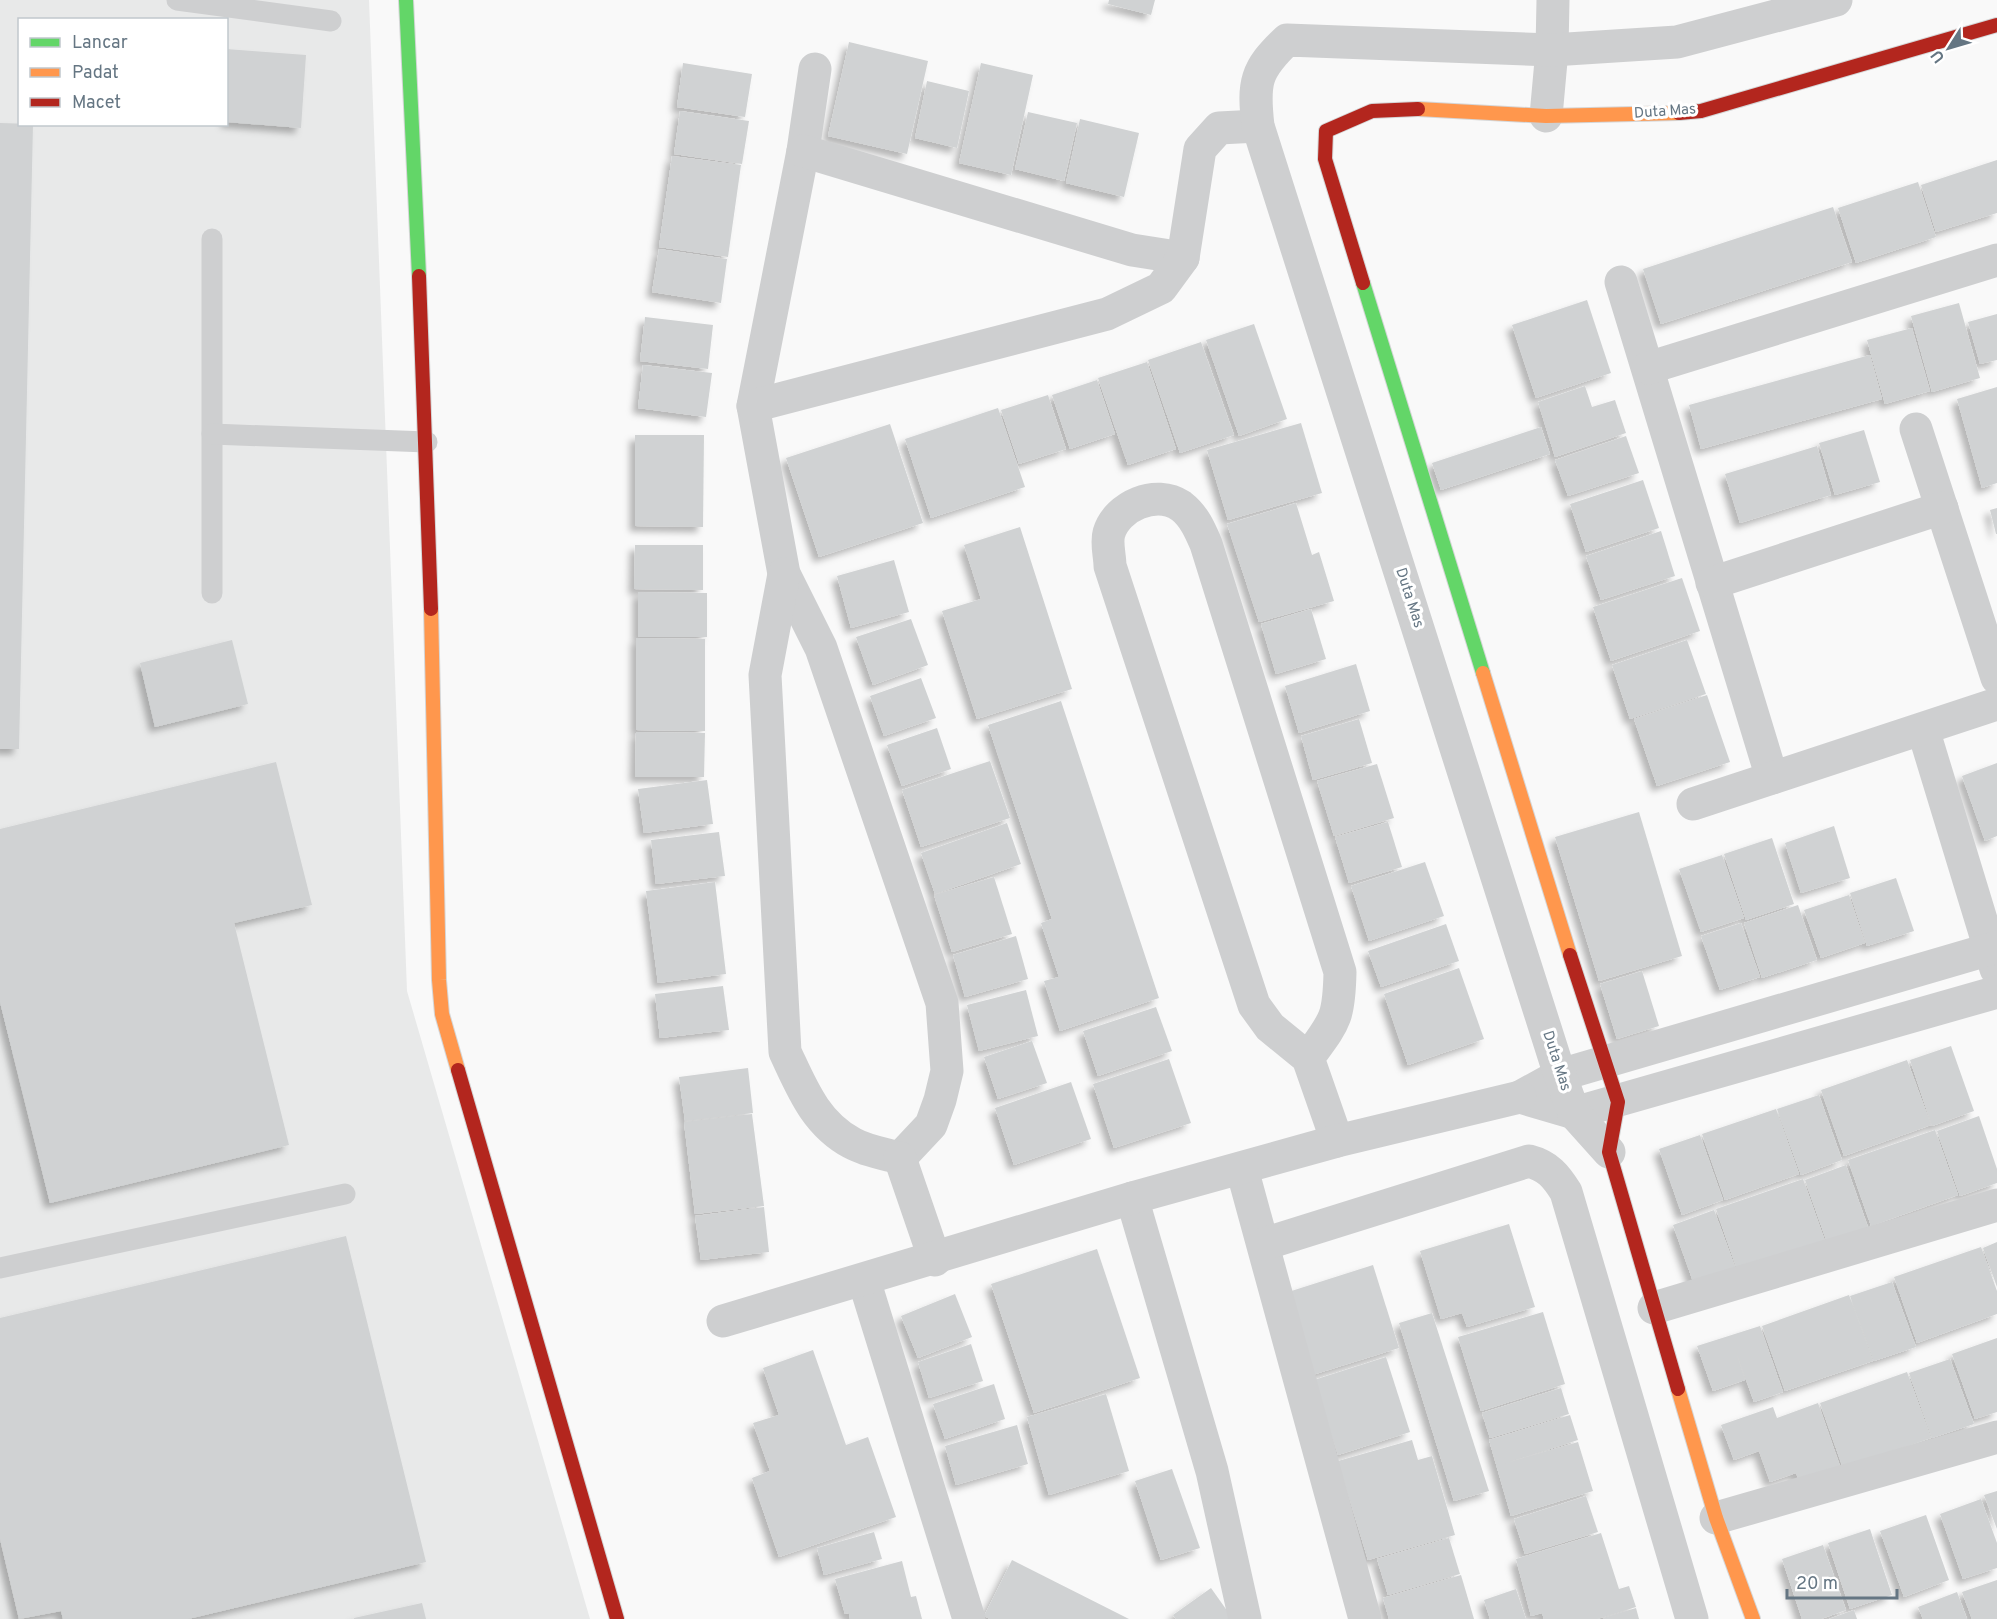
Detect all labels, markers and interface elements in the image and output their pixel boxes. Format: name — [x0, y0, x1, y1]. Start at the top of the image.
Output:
legend — [18, 18, 228, 126]
north arrow — [1919, 18, 1979, 78]
text: Lancar — [72, 32, 128, 55]
text: U — [1927, 45, 1950, 66]
text: Padat — [72, 62, 119, 85]
text: Macet — [72, 92, 121, 115]
street label: Duta Mas — [1633, 100, 1697, 124]
street label: Duta Mas — [1390, 566, 1428, 630]
street label: Duta Mas — [1537, 1029, 1575, 1093]
scale bar — [1787, 1562, 1896, 1600]
text: 20 m — [1796, 1573, 1838, 1596]

